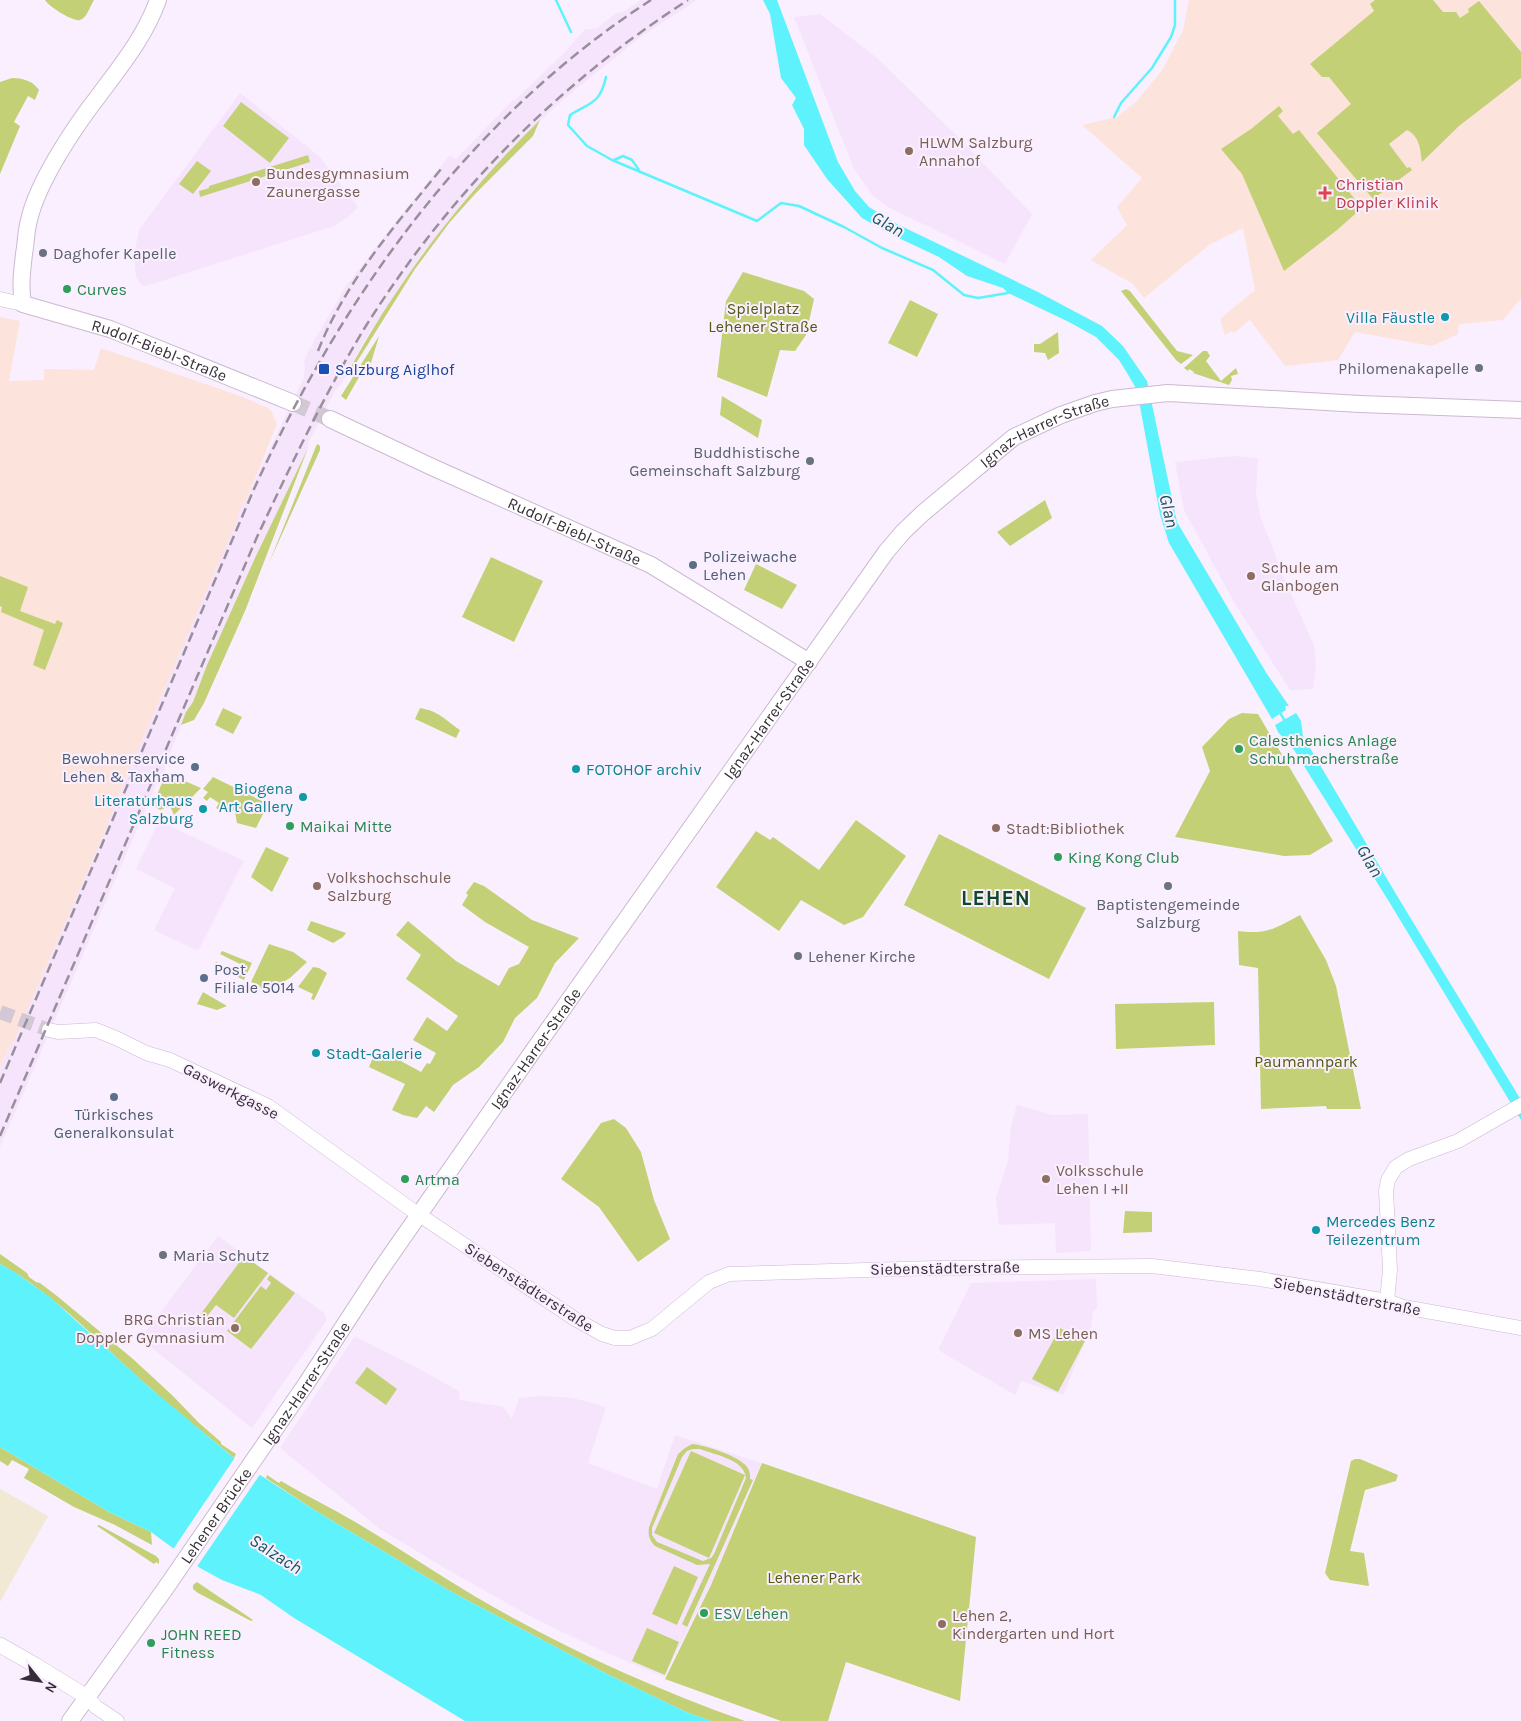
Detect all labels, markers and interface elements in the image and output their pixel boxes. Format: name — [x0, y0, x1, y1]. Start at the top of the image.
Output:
place label: HLWM Salzburg Annahof — [919, 133, 1032, 170]
marker: HLWM Salzburg Annahof — [903, 145, 915, 157]
place label: Bundesgymnasium Zaunergasse — [266, 164, 409, 201]
place label: Christian Doppler Klinik — [1336, 175, 1439, 212]
marker: Bundesgymnasium Zaunergasse — [250, 176, 262, 188]
marker: Christian Doppler Klinik — [1318, 186, 1332, 200]
water label: Glan — [868, 206, 908, 242]
place label: Daghofer Kapelle — [53, 244, 176, 263]
marker: Daghofer Kapelle — [37, 247, 49, 259]
place label: Curves — [77, 280, 127, 299]
marker: Curves — [61, 283, 73, 295]
park label: Spielplatz Lehener Straße — [708, 299, 818, 336]
place label: Villa Fäustle — [1346, 308, 1435, 327]
marker: Villa Fäustle — [1439, 311, 1451, 323]
street label: Rudolf-Biebl-Straße — [90, 315, 230, 385]
place label: Philomenakapelle — [1338, 359, 1469, 378]
place label: Salzburg Aiglhof — [335, 360, 455, 379]
marker: Salzburg Aiglhof — [317, 362, 331, 376]
marker: Philomenakapelle — [1473, 362, 1485, 374]
street label: Ignaz-Harrer-Straße — [975, 391, 1111, 471]
place label: Buddhistische Gemeinschaft Salzburg — [629, 443, 800, 480]
marker: Buddhistische Gemeinschaft Salzburg — [804, 455, 816, 467]
water label: Glan — [1154, 492, 1184, 530]
street label: Rudolf-Biebl-Straße — [505, 493, 644, 569]
place label: Polizeiwache Lehen — [703, 547, 797, 584]
place label: Schule am Glanbogen — [1261, 558, 1339, 595]
marker: Polizeiwache Lehen — [687, 559, 699, 571]
marker: Schule am Glanbogen — [1245, 570, 1257, 582]
street label: Ignaz-Harrer-Straße — [719, 654, 818, 783]
place label: Calesthenics Anlage Schuhmacherstraße — [1249, 731, 1399, 768]
marker: Calesthenics Anlage Schuhmacherstraße — [1233, 743, 1245, 755]
place label: Bewohnerservice Lehen & Taxham — [62, 749, 185, 786]
place label: FOTOHOF archiv — [586, 760, 702, 779]
marker: Bewohnerservice Lehen & Taxham — [189, 761, 201, 773]
marker: FOTOHOF archiv — [570, 763, 582, 775]
place label: Biogena Art Gallery — [219, 779, 294, 816]
place label: Literaturhaus Salzburg — [94, 791, 193, 828]
marker: Biogena Art Gallery — [297, 791, 309, 803]
marker: Literaturhaus Salzburg — [197, 803, 209, 815]
place label: Maikai Mitte — [300, 817, 392, 836]
place label: Stadt:Bibliothek — [1006, 819, 1125, 838]
marker: Maikai Mitte — [284, 820, 296, 832]
marker: Stadt:Bibliothek — [990, 822, 1002, 834]
water label: Glan — [1352, 841, 1388, 881]
place label: King Kong Club — [1068, 848, 1179, 867]
marker: King Kong Club — [1052, 851, 1064, 863]
place label: Volkshochschule Salzburg — [327, 868, 451, 905]
marker: Volkshochschule Salzburg — [311, 880, 323, 892]
marker: Baptistengemeinde Salzburg — [1162, 880, 1174, 892]
district label: LEHEN — [961, 886, 1031, 910]
place label: Baptistengemeinde Salzburg — [1096, 895, 1240, 932]
place label: Lehener Kirche — [808, 947, 915, 966]
marker: Lehener Kirche — [792, 950, 804, 962]
place label: Post Filiale 5014 — [214, 960, 295, 997]
marker: Post Filiale 5014 — [198, 972, 210, 984]
street label: Ignaz-Harrer-Straße — [486, 984, 584, 1113]
place label: Stadt-Galerie — [326, 1044, 422, 1063]
marker: Stadt-Galerie — [310, 1047, 322, 1059]
park label: Paumannpark — [1254, 1052, 1358, 1071]
street label: Gaswerkgasse — [180, 1059, 282, 1123]
marker: Türkisches Generalkonsulat — [108, 1091, 120, 1103]
place label: Türkisches Generalkonsulat — [54, 1105, 174, 1142]
place label: Volksschule Lehen I +II — [1056, 1161, 1144, 1198]
place label: Artma — [415, 1170, 460, 1189]
marker: Artma — [399, 1173, 411, 1185]
marker: Volksschule Lehen I +II — [1040, 1173, 1052, 1185]
place label: Mercedes Benz Teilezentrum — [1326, 1212, 1435, 1249]
marker: Mercedes Benz Teilezentrum — [1310, 1224, 1322, 1236]
street label: Siebenstädterstraße — [461, 1238, 597, 1336]
place label: Maria Schutz — [173, 1246, 269, 1265]
marker: Maria Schutz — [157, 1249, 169, 1261]
street label: Siebenstädterstraße — [870, 1257, 1020, 1279]
street label: Siebenstädterstraße — [1272, 1272, 1422, 1320]
place label: BRG Christian Doppler Gymnasium — [76, 1310, 225, 1347]
street label: Ignaz-Harrer-Straße — [258, 1318, 354, 1448]
marker: BRG Christian Doppler Gymnasium — [229, 1322, 241, 1334]
place label: MS Lehen — [1028, 1324, 1098, 1343]
marker: MS Lehen — [1012, 1327, 1024, 1339]
street label: Lehener Brücke — [176, 1464, 255, 1567]
water label: Salzach — [246, 1529, 306, 1579]
park label: Lehener Park — [767, 1568, 861, 1587]
place label: ESV Lehen — [714, 1604, 789, 1623]
place label: Lehen 2, Kindergarten und Hort — [952, 1606, 1115, 1643]
marker: ESV Lehen — [698, 1607, 710, 1619]
marker: Lehen 2, Kindergarten und Hort — [936, 1618, 948, 1630]
place label: JOHN REED Fitness — [161, 1625, 242, 1662]
marker: JOHN REED Fitness — [145, 1637, 157, 1649]
north arrow — [15, 1656, 65, 1706]
text: N — [41, 1679, 61, 1696]

